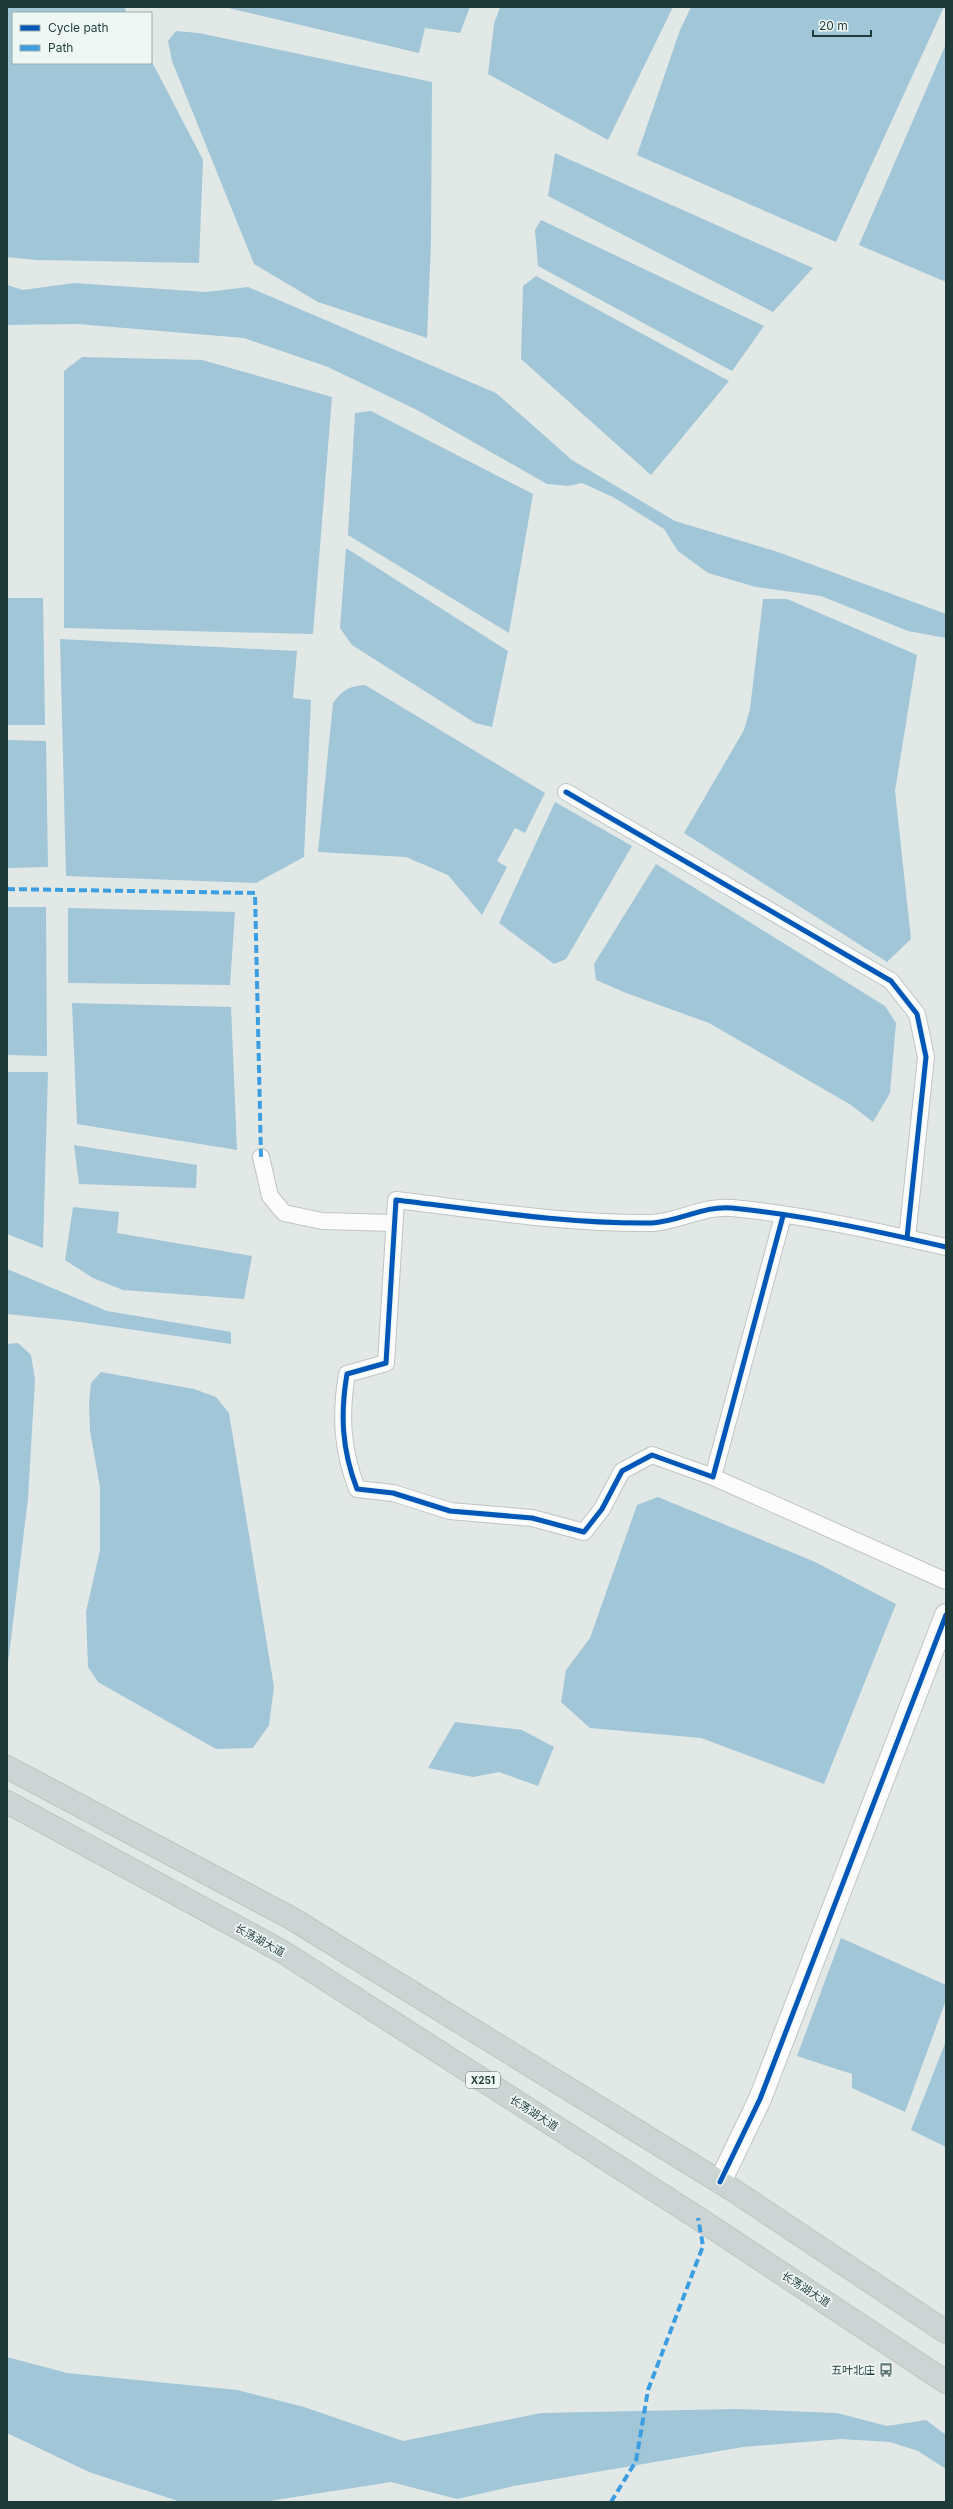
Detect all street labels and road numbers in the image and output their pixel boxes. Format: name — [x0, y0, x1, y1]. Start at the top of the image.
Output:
street label: 长荡湖大道 — [233, 1921, 287, 1959]
road number: X251 — [466, 2072, 500, 2088]
street label: 长荡湖大道 — [507, 2092, 561, 2134]
street label: 长荡湖大道 — [779, 2268, 833, 2310]

